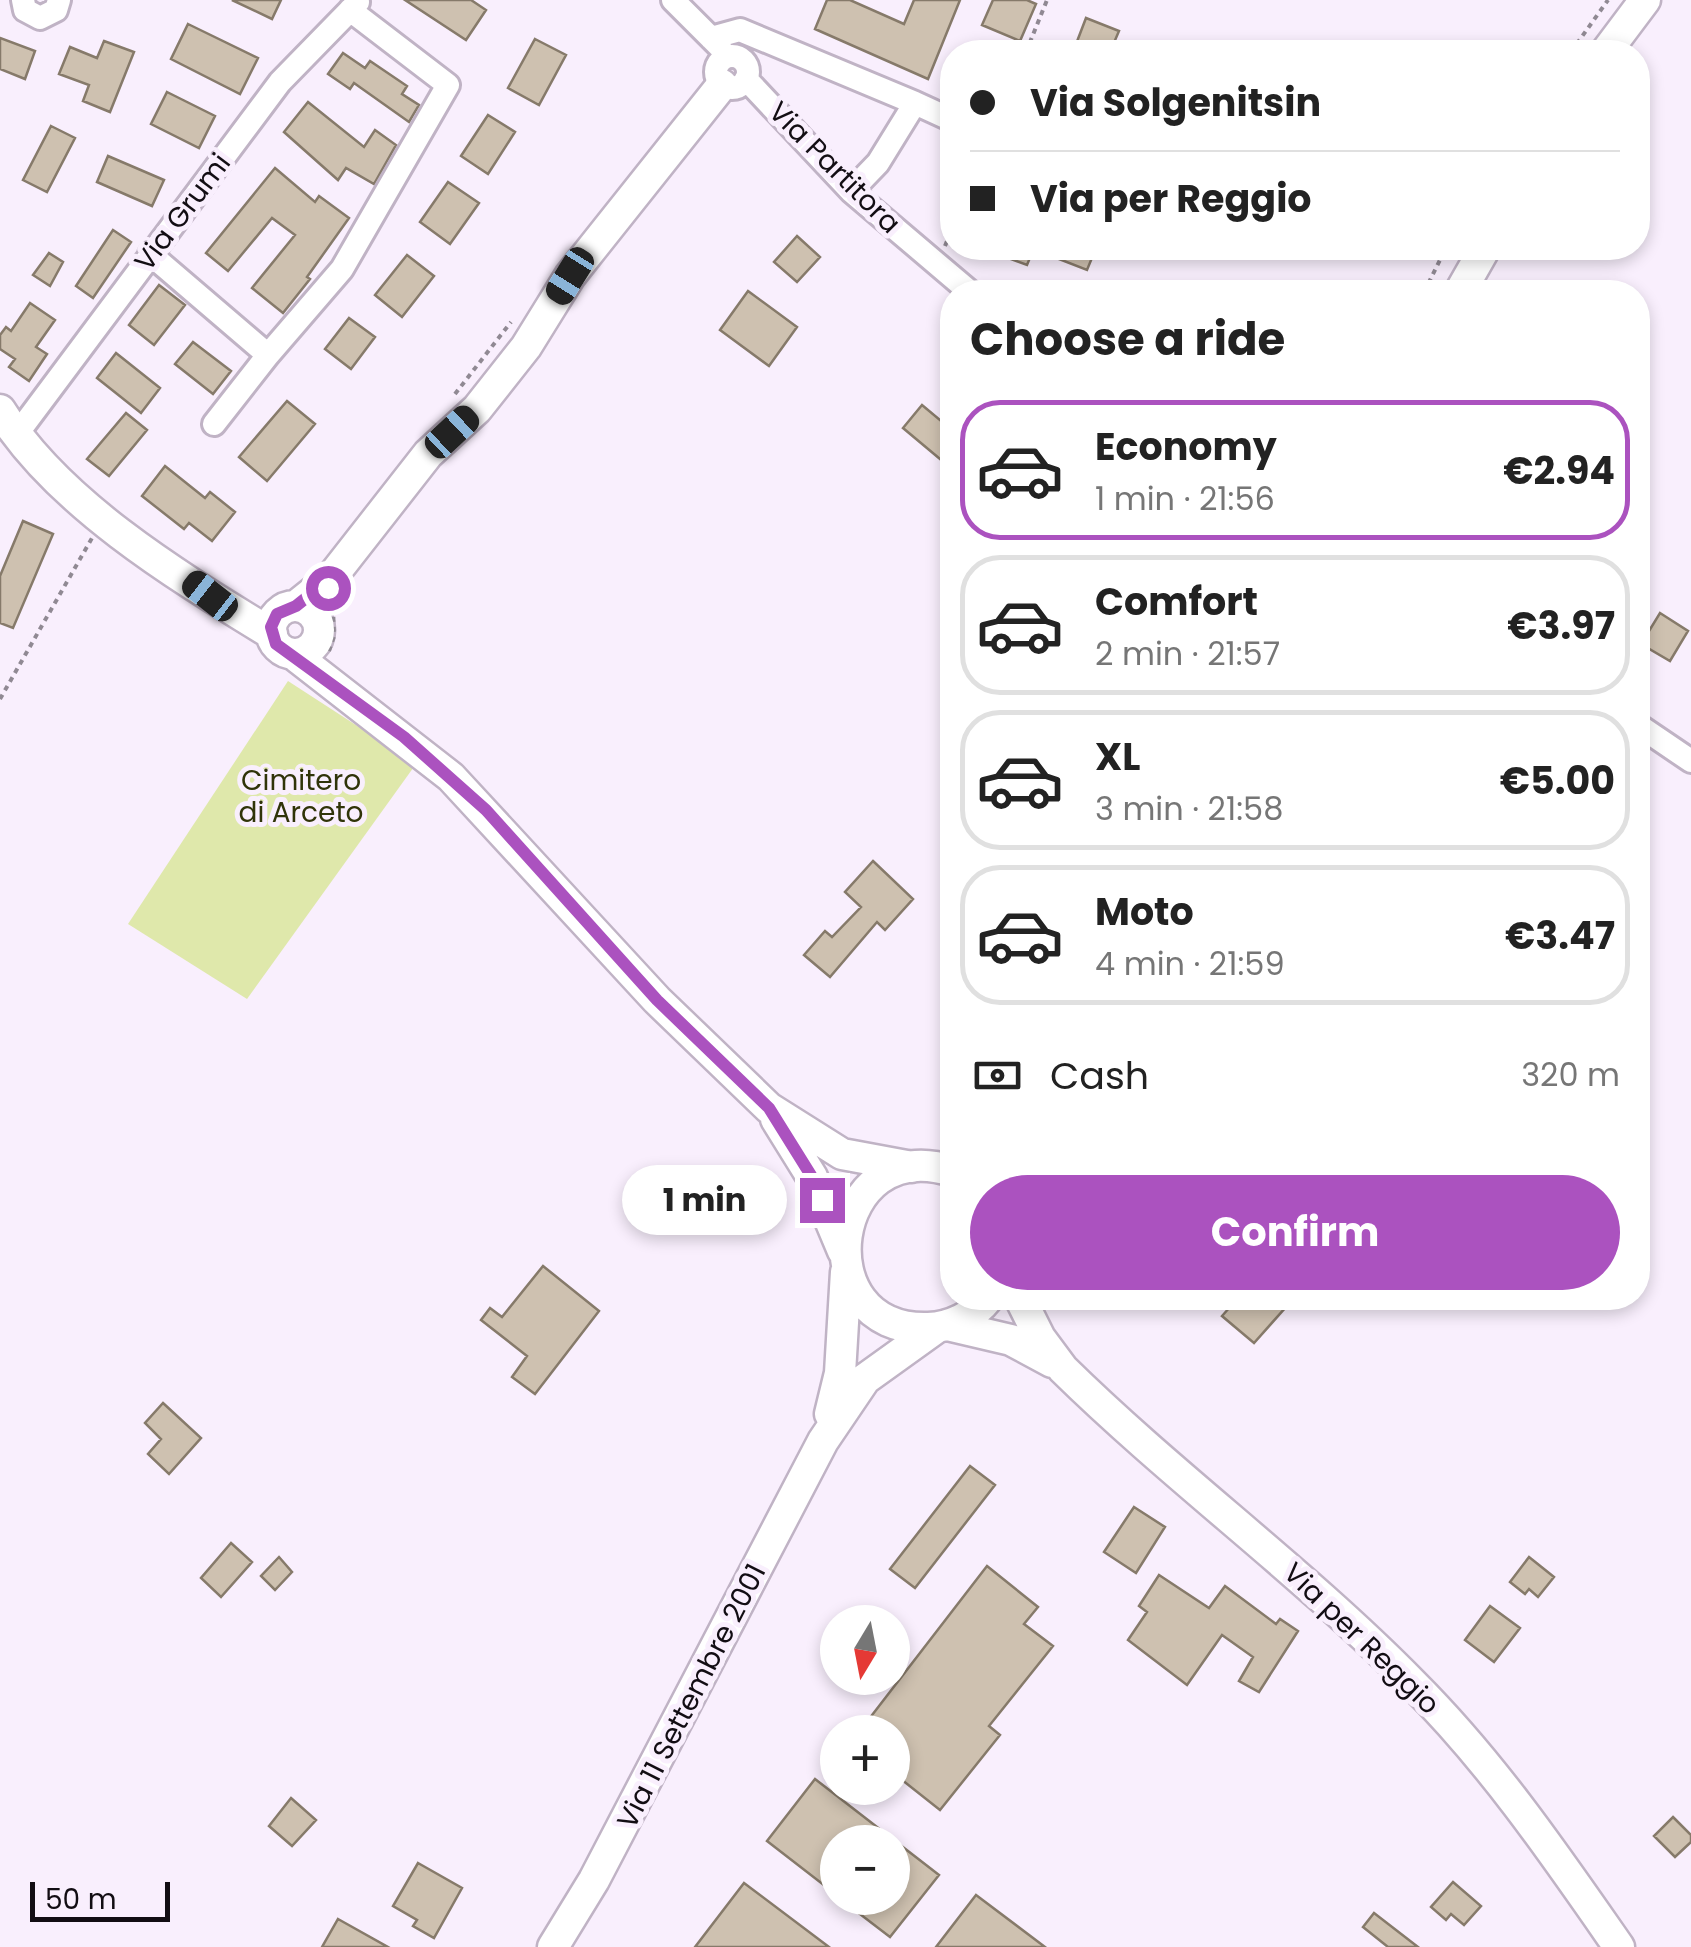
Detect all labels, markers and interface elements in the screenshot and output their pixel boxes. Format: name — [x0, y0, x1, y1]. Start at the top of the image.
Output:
text: Via Solgenitsin — [1030, 76, 1321, 129]
street label: Via Partitora — [760, 93, 909, 242]
street label: Via Grumi — [125, 145, 240, 279]
text: Via per Reggio — [1030, 172, 1312, 225]
car — [541, 243, 599, 309]
text: Choose a ride — [970, 308, 1285, 371]
car — [420, 401, 484, 463]
text: Economy — [1095, 420, 1277, 473]
icon: car — [975, 425, 1065, 515]
text: €2.94 — [1503, 444, 1615, 497]
text: 1 min · 21:56 — [1095, 476, 1275, 521]
car — [177, 566, 243, 626]
route start — [306, 566, 351, 611]
text: Comfort — [1095, 575, 1258, 628]
icon: car — [975, 580, 1065, 670]
text: €3.97 — [1507, 599, 1615, 652]
text: 2 min · 21:57 — [1095, 631, 1280, 676]
text: XL — [1095, 730, 1140, 783]
icon: car — [975, 735, 1065, 825]
text: €5.00 — [1500, 754, 1615, 807]
park label: Cimitero di Arceto — [238, 761, 364, 832]
text: 3 min · 21:58 — [1095, 786, 1283, 831]
text: Moto — [1095, 885, 1194, 938]
icon: car — [975, 890, 1065, 980]
text: €3.47 — [1505, 909, 1615, 962]
text: 4 min · 21:59 — [1095, 941, 1285, 986]
icon: cash — [970, 1048, 1025, 1103]
text: Cash — [1050, 1049, 1149, 1102]
text: 320 m — [1521, 1052, 1620, 1097]
callout: 1 min — [622, 1165, 787, 1235]
button: Confirm — [970, 1175, 1620, 1290]
text: 1 min — [663, 1177, 746, 1222]
route end — [800, 1178, 845, 1223]
street label: Via per Reggio — [1275, 1554, 1448, 1723]
street label: Via 11 Settembre 2001 — [608, 1557, 775, 1835]
north arrow — [820, 1605, 910, 1695]
map controls — [820, 1605, 910, 1915]
button: + — [820, 1715, 910, 1805]
button: − — [820, 1825, 910, 1915]
scale bar — [30, 1877, 170, 1922]
text: 50 m — [45, 1880, 116, 1919]

